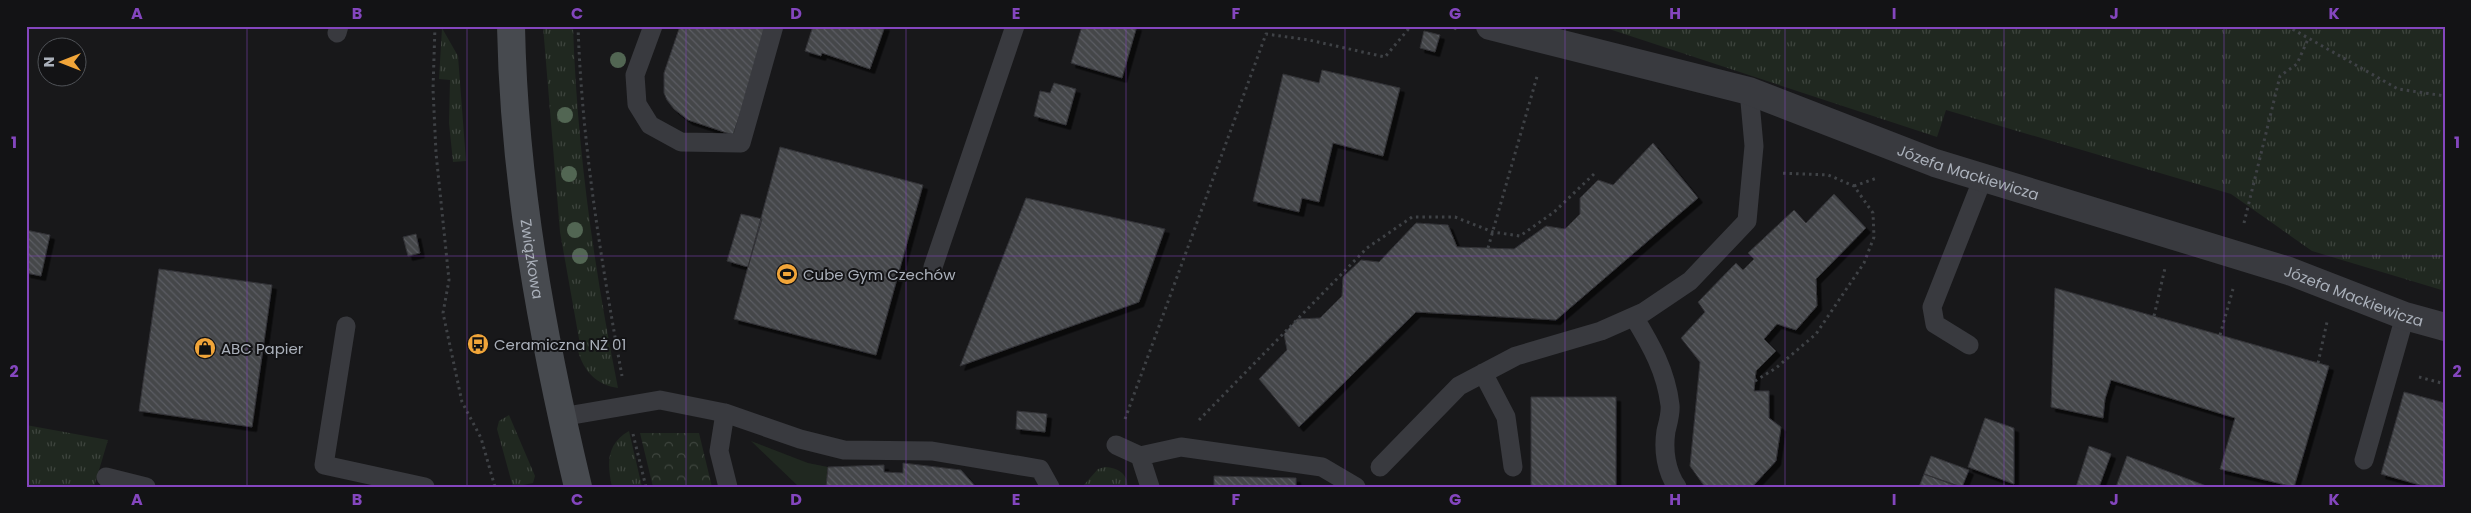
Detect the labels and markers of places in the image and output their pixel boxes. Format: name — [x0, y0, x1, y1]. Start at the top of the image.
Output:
sports icon: Cube Gym Czechów — [775, 262, 799, 286]
place label: Cube Gym Czechów — [803, 264, 956, 285]
bus stop icon: Ceramiczna NŻ 01 — [466, 332, 490, 356]
place label: Ceramiczna NŻ 01 — [494, 334, 626, 355]
shop icon: ABC Papier — [193, 336, 217, 360]
place label: ABC Papier — [221, 338, 304, 359]

